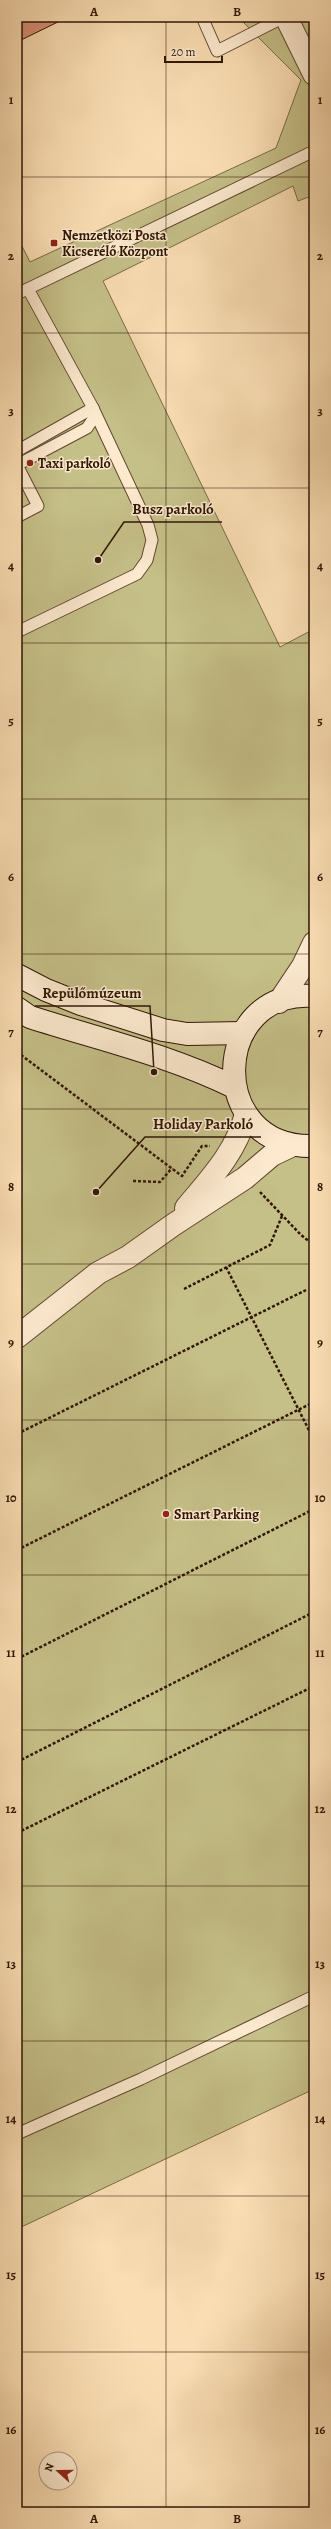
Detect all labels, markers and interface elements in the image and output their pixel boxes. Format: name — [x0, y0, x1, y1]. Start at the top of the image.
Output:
text: A — [89, 3, 99, 20]
text: B — [233, 3, 241, 20]
scale bar — [165, 38, 222, 64]
text: 20 m — [171, 44, 195, 60]
text: 1 — [9, 91, 14, 108]
text: 1 — [318, 91, 323, 108]
place label: Nemzetközi Posta Kicserélő Központ — [62, 226, 169, 261]
marker: Nemzetközi Posta Kicserélő Központ — [49, 238, 59, 248]
text: 2 — [8, 247, 15, 264]
text: 2 — [317, 247, 324, 264]
text: 3 — [8, 402, 14, 419]
text: 3 — [317, 402, 323, 419]
place label: Taxi parkoló — [38, 454, 111, 473]
marker: Taxi parkoló — [25, 458, 35, 468]
callout: Busz parkoló — [124, 495, 222, 522]
text: Busz parkoló — [132, 499, 214, 519]
text: 4 — [8, 557, 14, 574]
text: 4 — [317, 557, 323, 574]
text: 5 — [8, 712, 14, 729]
text: 5 — [317, 712, 323, 729]
text: 6 — [8, 868, 14, 885]
text: 6 — [317, 868, 323, 885]
callout: Repülőmúzeum — [35, 979, 150, 1006]
text: Repülőmúzeum — [42, 983, 142, 1003]
text: 7 — [8, 1023, 14, 1040]
text: 7 — [317, 1023, 323, 1040]
callout: Holiday Parkoló — [145, 1110, 261, 1137]
text: Holiday Parkoló — [153, 1114, 253, 1134]
text: 8 — [8, 1178, 14, 1195]
text: 8 — [317, 1178, 323, 1195]
text: 9 — [8, 1334, 14, 1351]
text: 9 — [317, 1334, 323, 1351]
text: 10 — [5, 1489, 17, 1506]
text: 10 — [314, 1489, 326, 1506]
place label: Smart Parking — [174, 1505, 260, 1524]
marker: Smart Parking — [161, 1509, 171, 1519]
text: 11 — [6, 1644, 16, 1661]
text: 11 — [315, 1644, 325, 1661]
text: 12 — [6, 1800, 17, 1817]
text: 12 — [315, 1800, 326, 1817]
text: 13 — [6, 1955, 17, 1972]
text: 13 — [315, 1955, 326, 1972]
text: 14 — [6, 2110, 16, 2127]
text: 14 — [315, 2110, 325, 2127]
text: 15 — [6, 2266, 17, 2283]
text: 15 — [315, 2266, 326, 2283]
text: 16 — [6, 2421, 16, 2438]
text: 16 — [315, 2421, 325, 2438]
north arrow — [38, 2451, 78, 2491]
text: N — [41, 2461, 58, 2474]
text: A — [89, 2510, 99, 2527]
text: B — [233, 2510, 241, 2527]

